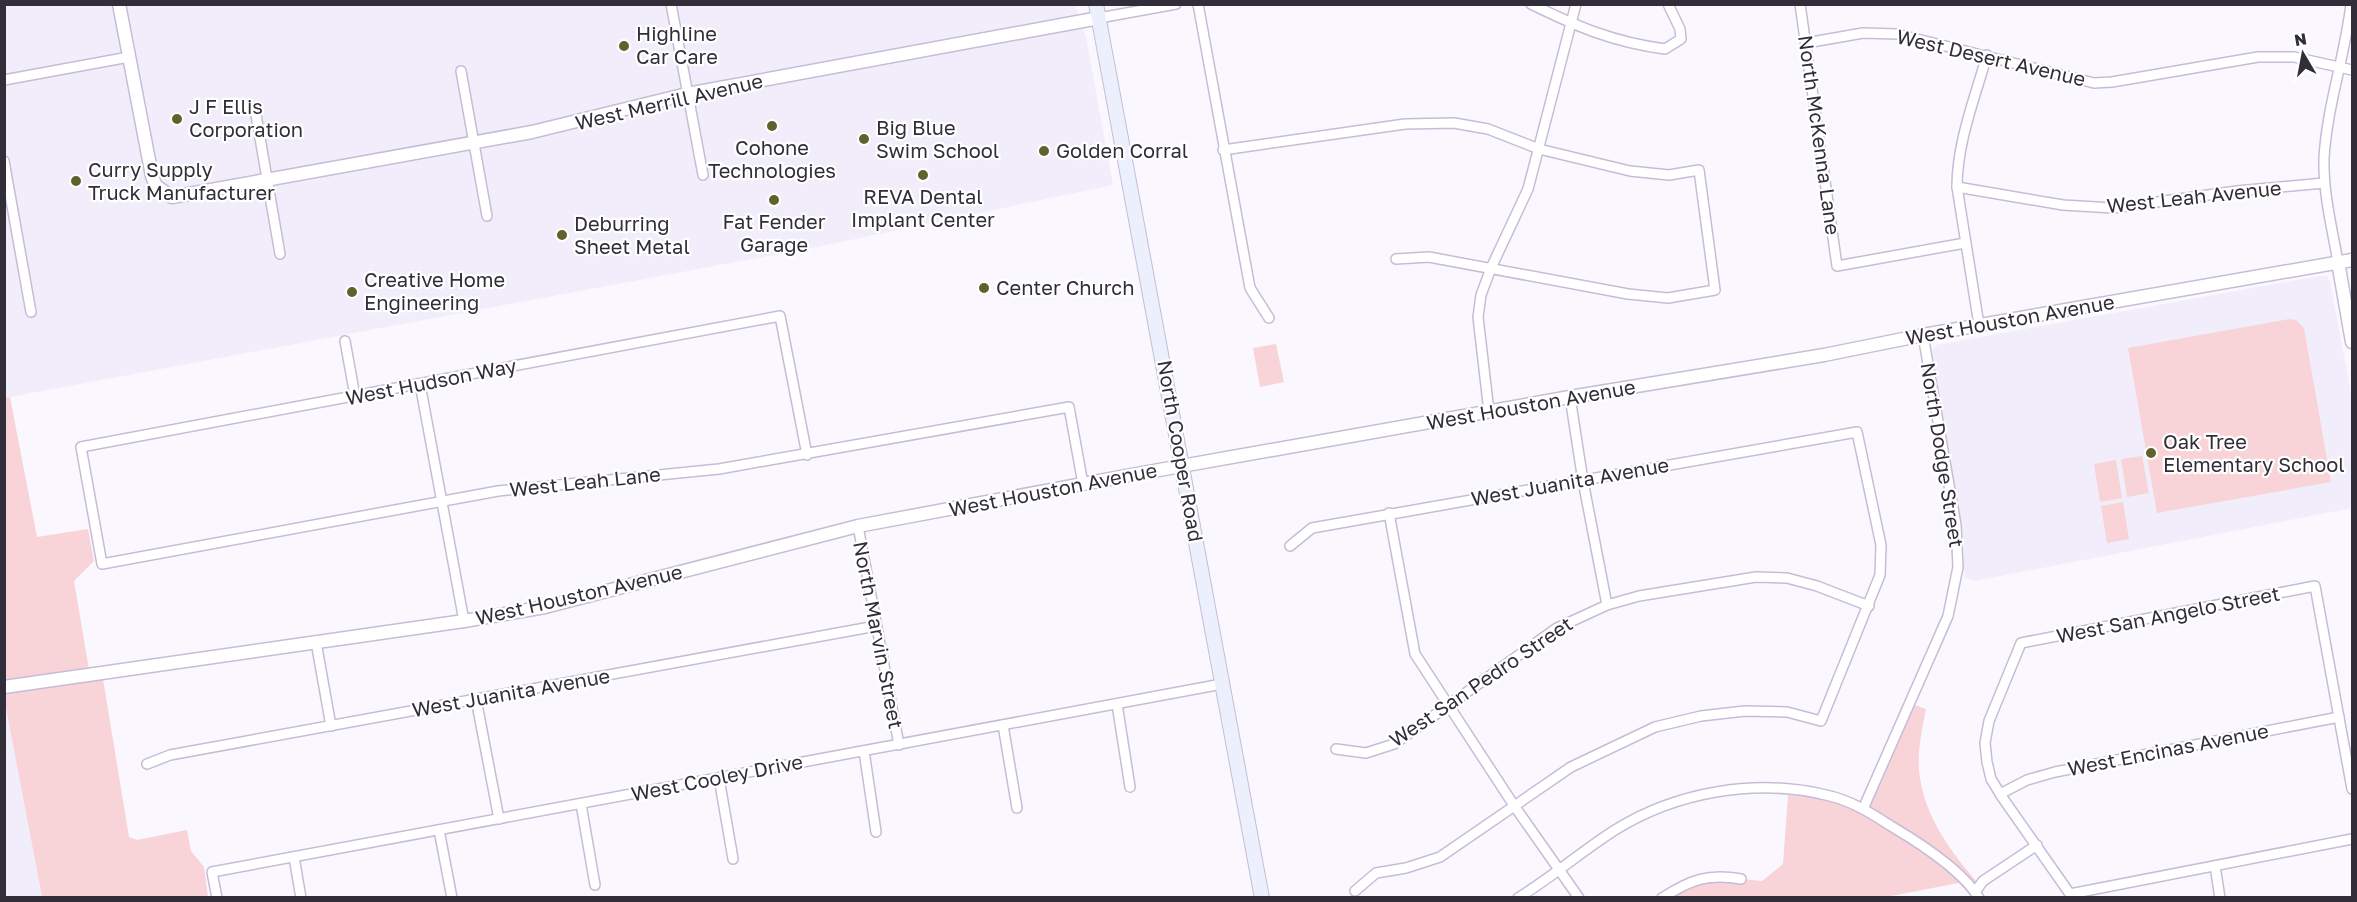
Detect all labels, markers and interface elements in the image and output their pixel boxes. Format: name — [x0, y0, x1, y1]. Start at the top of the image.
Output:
place label: Highline Car Care — [636, 21, 718, 68]
street label: West Desert Avenue — [1894, 24, 2088, 90]
north arrow — [2273, 24, 2333, 84]
text: N — [2293, 28, 2308, 50]
street label: North McKenna Lane — [1794, 33, 1846, 236]
marker: Highline Car Care — [617, 39, 631, 53]
street label: West Merrill Avenue — [573, 68, 765, 134]
place label: J F Ellis Corporation — [189, 94, 303, 141]
marker: J F Ellis Corporation — [170, 112, 184, 126]
place label: Big Blue Swim School — [876, 115, 999, 162]
marker: Cohone Technologies — [765, 119, 779, 133]
marker: Big Blue Swim School — [857, 132, 871, 146]
place label: Cohone Technologies — [708, 135, 836, 182]
place label: Golden Corral — [1056, 138, 1188, 162]
marker: Golden Corral — [1037, 144, 1051, 158]
place label: Curry Supply Truck Manufacturer — [88, 157, 275, 204]
marker: REVA Dental Implant Center — [916, 168, 930, 182]
marker: Curry Supply Truck Manufacturer — [69, 174, 83, 188]
street label: West Leah Avenue — [2105, 175, 2282, 217]
place label: REVA Dental Implant Center — [851, 184, 995, 231]
marker: Fat Fender Garage — [767, 193, 781, 207]
place label: Fat Fender Garage — [723, 209, 826, 256]
place label: Deburring Sheet Metal — [574, 211, 690, 258]
marker: Deburring Sheet Metal — [555, 228, 569, 242]
place label: Creative Home Engineering — [364, 267, 505, 314]
place label: Center Church — [996, 275, 1135, 299]
marker: Center Church — [977, 281, 991, 295]
marker: Creative Home Engineering — [345, 285, 359, 299]
street label: West Houston Avenue — [1904, 289, 2116, 349]
street label: West Hudson Way — [343, 353, 518, 409]
street label: North Cooper Road — [1153, 358, 1209, 544]
street label: North Dodge Street — [1917, 361, 1969, 549]
street label: West Houston Avenue — [1425, 374, 1637, 434]
place label: Oak Tree Elementary School — [2163, 429, 2345, 476]
marker: Oak Tree Elementary School — [2144, 446, 2158, 460]
street label: West Juanita Avenue — [1469, 452, 1671, 510]
street label: West Houston Avenue — [947, 457, 1159, 521]
street label: West Leah Lane — [508, 461, 662, 501]
street label: North Marvin Street — [849, 539, 909, 731]
street label: West Houston Avenue — [473, 559, 684, 629]
street label: West San Angelo Street — [2054, 581, 2282, 647]
street label: West San Pedro Street — [1384, 611, 1577, 751]
street label: West Juanita Avenue — [410, 663, 612, 721]
street label: West Encinas Avenue — [2065, 718, 2270, 780]
street label: West Cooley Drive — [629, 749, 805, 805]

